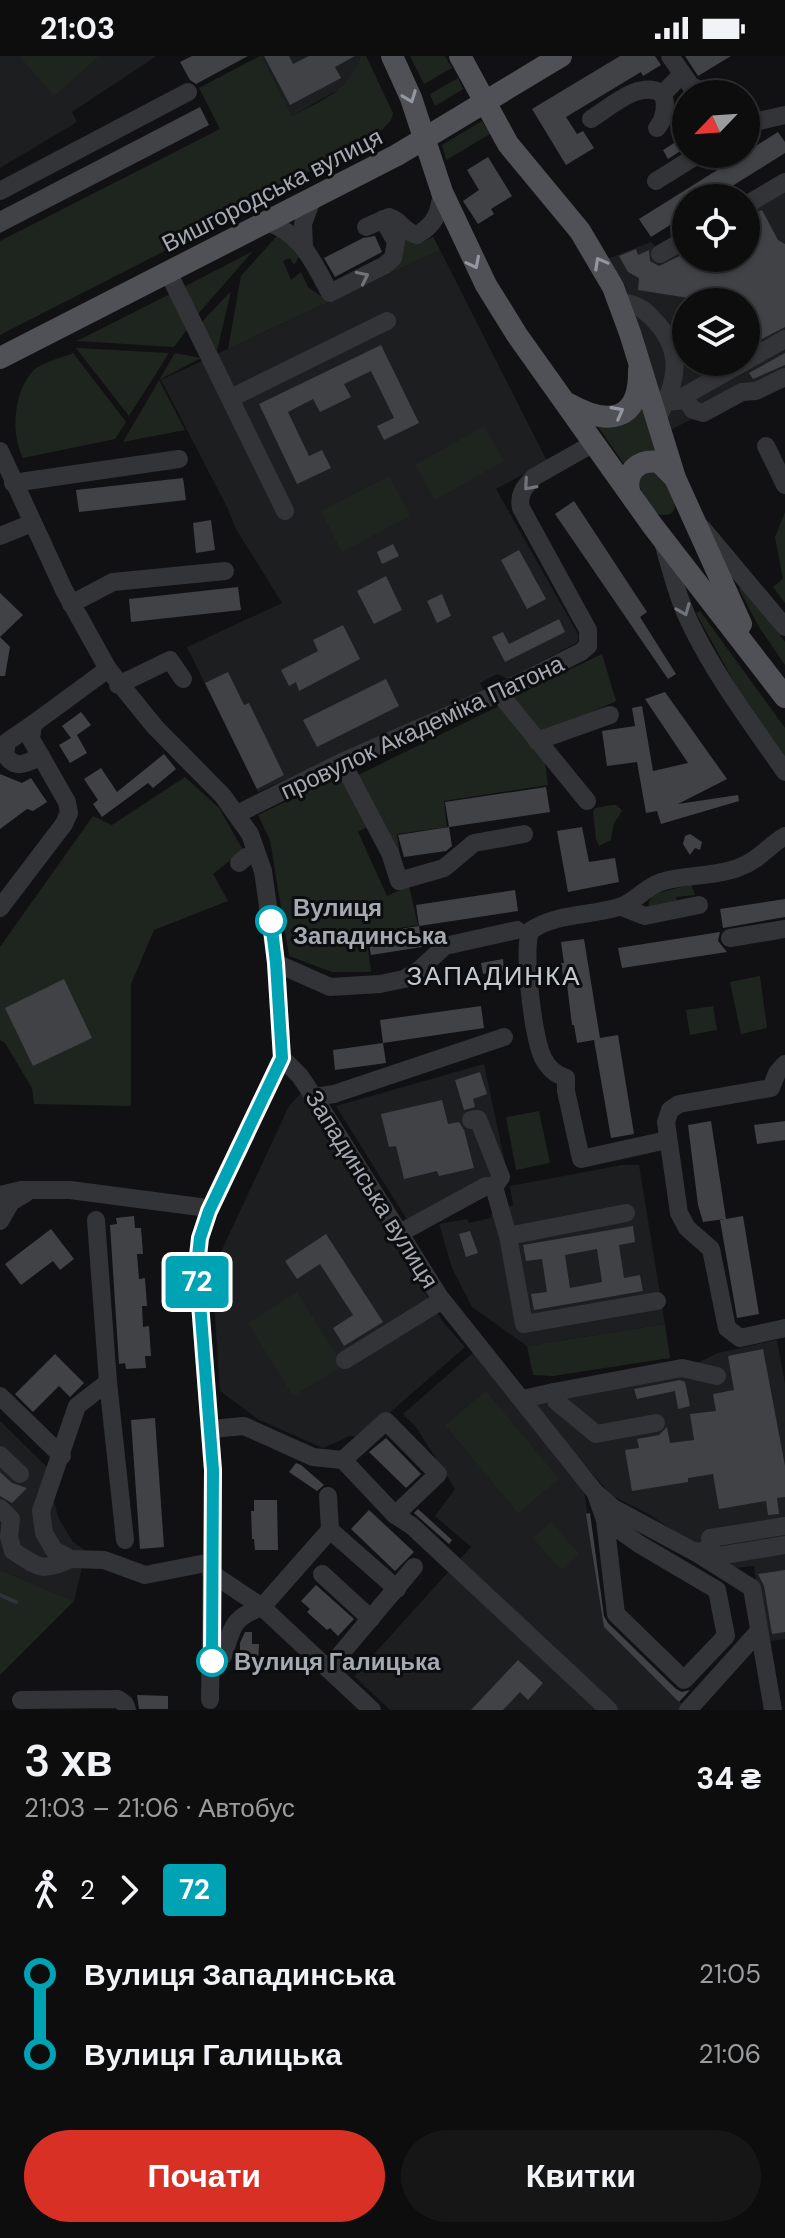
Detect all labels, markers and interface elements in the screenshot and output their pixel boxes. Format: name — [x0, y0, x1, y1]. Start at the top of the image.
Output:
text: 21:03 — [40, 9, 115, 48]
north arrow — [672, 80, 760, 168]
map controls — [672, 80, 760, 376]
one-way arrow — [400, 89, 417, 103]
street label: Вишгородська вулиця — [156, 121, 388, 259]
button: locate — [672, 184, 760, 272]
one-way arrow — [465, 254, 480, 269]
one-way arrow — [594, 257, 609, 272]
one-way arrow — [354, 271, 369, 286]
button: layers — [672, 288, 760, 376]
one-way arrow — [610, 406, 624, 421]
one-way arrow — [525, 476, 539, 491]
one-way arrow — [675, 602, 691, 616]
street label: провулок Академіка Патона — [275, 647, 569, 806]
place label: Вулиця Западинська — [293, 892, 448, 951]
marker: Вулиця Западинська — [256, 906, 286, 936]
district label: ЗАПАДИНКА — [406, 959, 582, 993]
street label: Западинська вулиця — [298, 1084, 446, 1294]
line badge: 72 — [161, 1256, 233, 1308]
text: 72 — [182, 1263, 212, 1300]
marker: Вулиця Галицька — [197, 1646, 227, 1676]
place label: Вулиця Галицька — [234, 1646, 441, 1677]
text: 3 хв — [24, 1732, 113, 1790]
text: 34 ₴ — [696, 1759, 761, 1798]
text: 21:03 – 21:06 · Автобус — [24, 1791, 295, 1825]
icon: walk — [24, 1868, 68, 1912]
icon: forward — [107, 1868, 151, 1912]
text: 72 — [179, 1871, 210, 1908]
text: 2 — [80, 1873, 95, 1907]
text: Вулиця Западинська — [84, 1955, 395, 1994]
text: 21:05 — [699, 1957, 761, 1991]
text: Вулиця Галицька — [84, 2035, 342, 2074]
text: 21:06 — [699, 2037, 761, 2071]
button: Почати — [24, 2130, 385, 2222]
button: Квитки — [401, 2130, 761, 2222]

